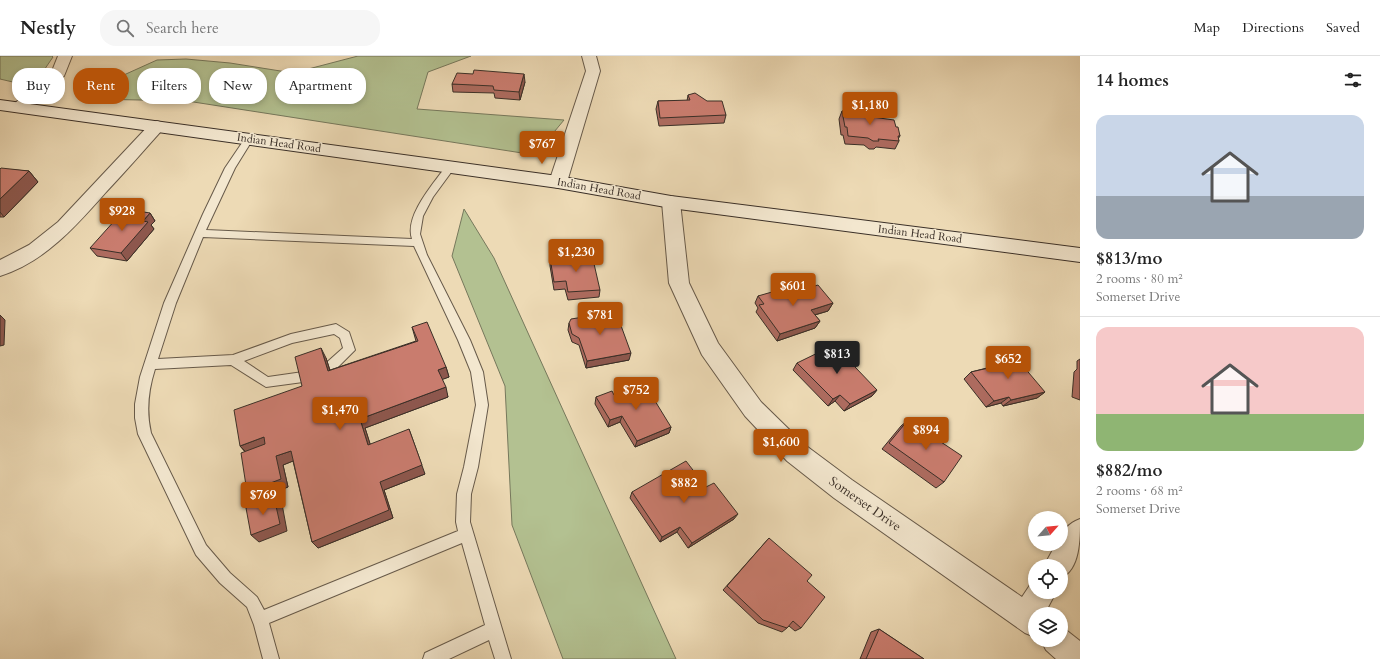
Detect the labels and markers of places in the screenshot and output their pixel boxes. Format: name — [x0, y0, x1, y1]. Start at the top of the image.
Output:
pin: $1,180 — [837, 92, 903, 126]
pin: $767 — [518, 131, 566, 165]
pin: $928 — [98, 198, 146, 232]
pin: $1,230 — [543, 239, 609, 273]
pin: $601 — [769, 273, 817, 307]
pin: $781 — [576, 302, 624, 336]
pin: $813 — [813, 341, 861, 375]
pin: $652 — [984, 346, 1032, 380]
pin: $752 — [612, 377, 660, 411]
pin: $1,470 — [307, 397, 373, 431]
pin: $894 — [902, 417, 950, 451]
pin: $1,600 — [748, 429, 814, 463]
pin: $882 — [660, 470, 708, 504]
pin: $769 — [239, 482, 287, 516]

